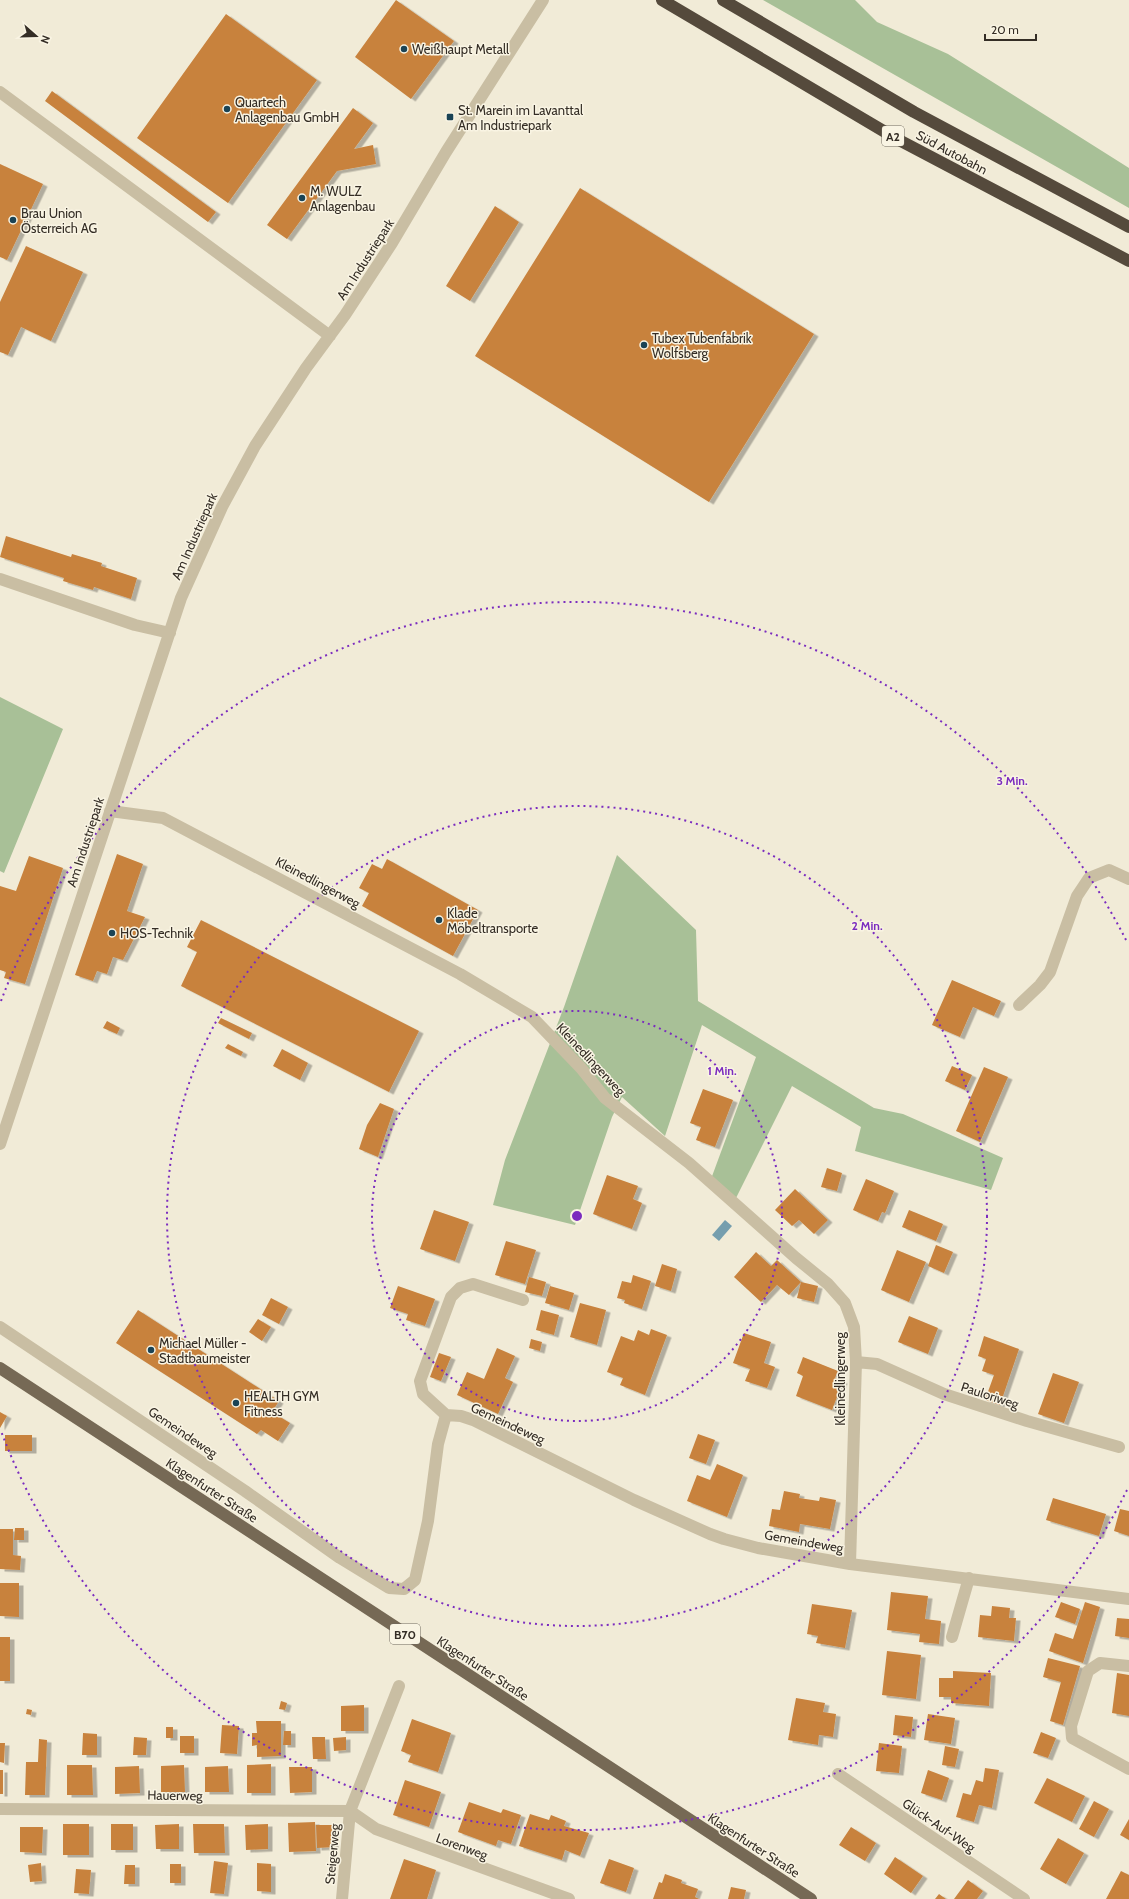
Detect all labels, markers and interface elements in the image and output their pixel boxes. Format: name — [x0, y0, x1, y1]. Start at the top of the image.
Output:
north arrow — [16, 16, 56, 56]
scale bar — [985, 16, 1036, 42]
text: 20 m — [991, 22, 1019, 37]
text: N — [37, 33, 53, 45]
place label: Weißhaupt Metall — [412, 41, 509, 57]
marker: Weißhaupt Metall — [399, 44, 409, 54]
place label: Quartech Anlagenbau GmbH — [235, 94, 339, 125]
place label: St. Marein im Lavanttal Am Industriepark — [458, 102, 583, 133]
marker: Quartech Anlagenbau GmbH — [222, 104, 232, 114]
marker: St. Marein im Lavanttal Am Industriepark — [445, 112, 455, 122]
road number: A2 — [882, 126, 904, 146]
street label: Süd Autobahn — [914, 127, 990, 177]
place label: M. WULZ Anlagenbau — [310, 183, 375, 214]
marker: M. WULZ Anlagenbau — [297, 193, 307, 203]
place label: Brau Union Österreich AG — [21, 205, 97, 236]
marker: Brau Union Österreich AG — [8, 215, 18, 225]
street label: Am Industriepark — [333, 215, 397, 303]
place label: Tubex Tubenfabrik Wolfsberg — [652, 330, 752, 361]
marker: Tubex Tubenfabrik Wolfsberg — [639, 340, 649, 350]
street label: Am Industriepark — [168, 490, 220, 582]
text: 3 Min. — [996, 773, 1028, 788]
street label: Am Industriepark — [63, 795, 107, 889]
street label: Kleinedlingerweg — [273, 853, 364, 911]
place label: Klade Möbeltransporte — [447, 905, 539, 936]
marker: Klade Möbeltransporte — [434, 915, 444, 925]
text: 2 Min. — [851, 918, 883, 933]
place label: HOS-Technik — [120, 925, 193, 941]
marker: HOS-Technik — [107, 928, 117, 938]
street label: Kleinedlingerweg — [553, 1019, 629, 1099]
text: 1 Min. — [707, 1063, 737, 1078]
centre of rings — [570, 1209, 584, 1223]
street label: Kleinedlingerweg — [832, 1332, 848, 1426]
place label: Michael Müller - Stadtbaumeister — [159, 1335, 251, 1366]
marker: Michael Müller - Stadtbaumeister — [146, 1345, 156, 1355]
street label: Pauloriweg — [959, 1378, 1021, 1412]
place label: HEALTH GYM Fitness — [244, 1388, 319, 1419]
marker: HEALTH GYM Fitness — [231, 1398, 241, 1408]
street label: Gemeindeweg — [468, 1399, 548, 1447]
street label: Gemeindeweg — [145, 1403, 221, 1461]
street label: Klagenfurter Straße — [163, 1454, 261, 1526]
street label: Gemeindeweg — [763, 1526, 845, 1556]
road number: B70 — [390, 1624, 420, 1644]
street label: Klagenfurter Straße — [434, 1632, 532, 1704]
street label: Hauerweg — [147, 1787, 203, 1803]
street label: Glück-Auf-Weg — [899, 1795, 979, 1856]
street label: Klagenfurter Straße — [705, 1809, 803, 1881]
street label: Steigerweg — [321, 1822, 343, 1885]
street label: Lorenweg — [434, 1829, 490, 1863]

